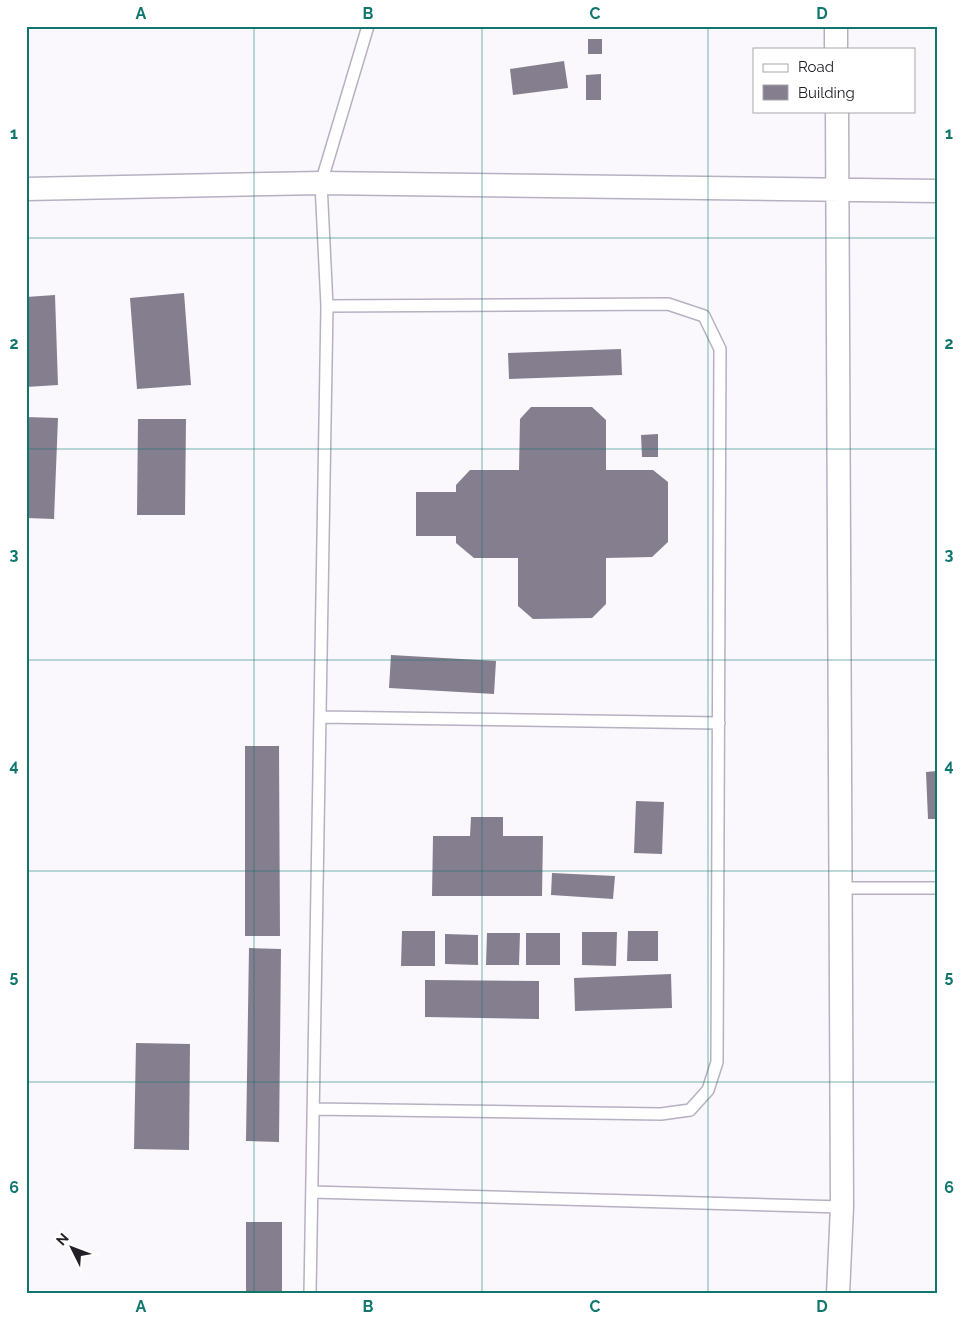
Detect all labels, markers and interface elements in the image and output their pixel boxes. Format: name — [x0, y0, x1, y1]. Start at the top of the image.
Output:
text: A — [136, 4, 147, 23]
text: B — [363, 4, 374, 23]
text: C — [590, 4, 601, 23]
text: D — [816, 4, 828, 23]
legend — [753, 48, 916, 112]
text: Road — [798, 58, 834, 76]
text: Building — [798, 84, 855, 102]
text: 1 — [10, 124, 18, 143]
text: 1 — [945, 124, 953, 143]
text: 2 — [9, 334, 19, 353]
text: 2 — [944, 334, 954, 353]
text: 3 — [10, 545, 19, 564]
text: 3 — [945, 545, 954, 564]
text: 4 — [9, 756, 19, 775]
text: 4 — [944, 756, 954, 775]
text: 5 — [10, 967, 19, 986]
text: 5 — [945, 967, 954, 986]
text: 6 — [9, 1178, 19, 1197]
text: 6 — [944, 1178, 954, 1197]
north arrow — [48, 1222, 98, 1272]
text: N — [53, 1230, 72, 1249]
text: A — [136, 1297, 147, 1316]
text: B — [363, 1297, 374, 1316]
text: C — [590, 1297, 601, 1316]
text: D — [816, 1297, 828, 1316]

